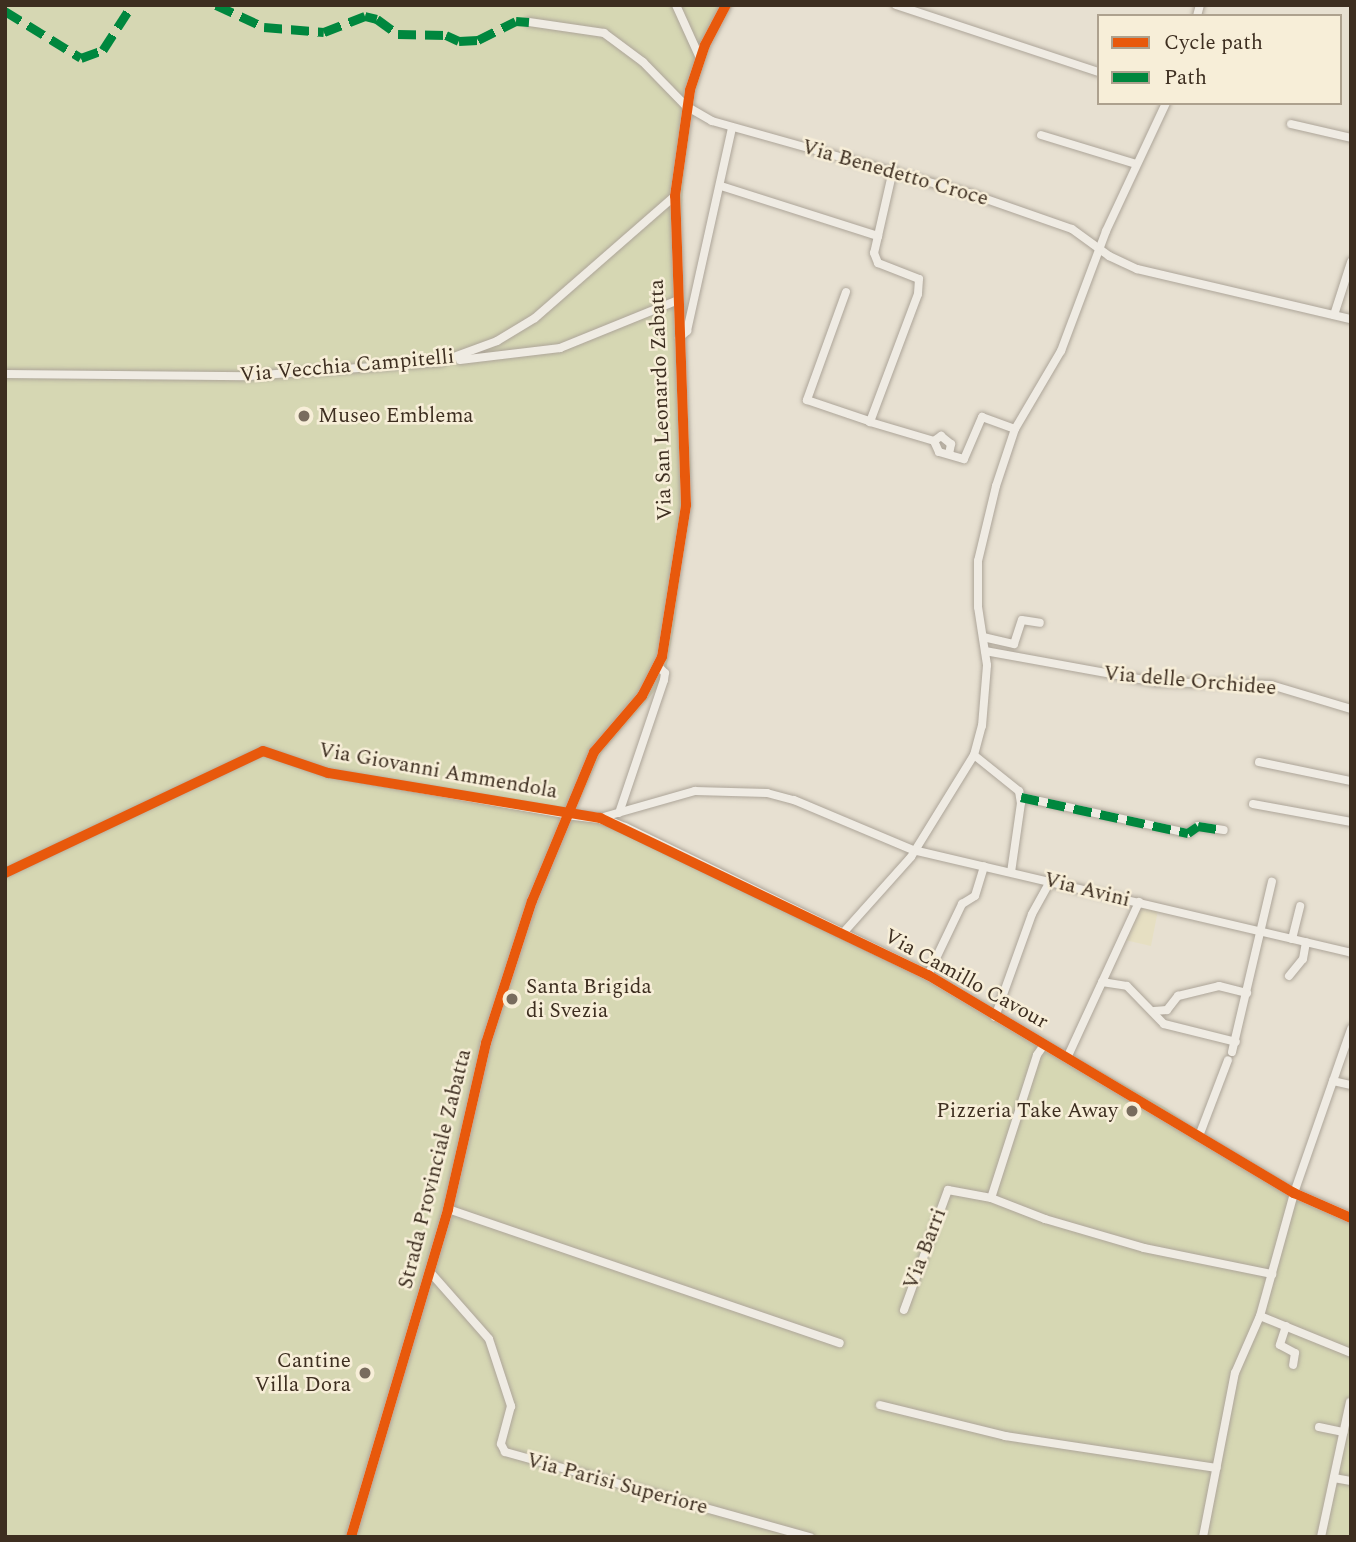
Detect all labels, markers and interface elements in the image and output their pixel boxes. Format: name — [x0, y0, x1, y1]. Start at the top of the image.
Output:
legend — [1097, 14, 1342, 105]
text: Cycle path — [1164, 27, 1263, 59]
text: Path — [1164, 62, 1207, 94]
street label: Via Benedetto Croce — [799, 134, 991, 212]
street label: Via San Leonardo Zabatta — [644, 279, 678, 521]
street label: Via Vecchia Campitelli — [239, 344, 455, 388]
place label: Museo Emblema — [318, 403, 474, 429]
marker: Museo Emblema — [296, 408, 312, 424]
street label: Via delle Orchidee — [1103, 661, 1277, 701]
street label: Via Giovanni Ammendola — [317, 738, 559, 804]
street label: Via Avini — [1041, 867, 1133, 913]
street label: Via Camillo Cavour — [880, 923, 1052, 1035]
place label: Santa Brigida di Svezia — [526, 974, 652, 1024]
marker: Santa Brigida di Svezia — [504, 991, 520, 1007]
street label: Strada Provinciale Zabatta — [393, 1047, 477, 1291]
place label: Pizzeria Take Away — [936, 1098, 1118, 1124]
marker: Pizzeria Take Away — [1124, 1103, 1140, 1119]
street label: Via Barri — [898, 1205, 952, 1293]
place label: Cantine Villa Dora — [255, 1348, 351, 1398]
marker: Cantine Villa Dora — [357, 1365, 373, 1381]
street label: Via Parisi Superiore — [524, 1448, 710, 1520]

